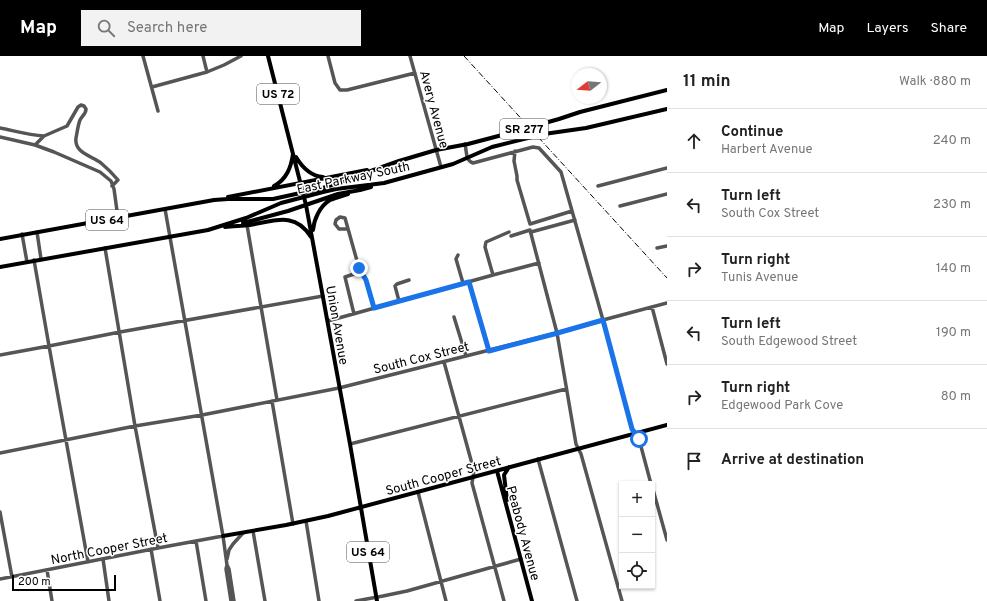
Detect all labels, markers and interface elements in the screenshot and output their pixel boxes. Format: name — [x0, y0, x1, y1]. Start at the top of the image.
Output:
search box — [81, 10, 361, 46]
text: Map — [20, 16, 57, 40]
icon: search — [95, 17, 117, 39]
text: Search here — [127, 19, 207, 38]
text: Map — [818, 20, 844, 37]
text: Layers — [866, 20, 908, 37]
text: Share — [930, 20, 967, 37]
north arrow — [571, 68, 607, 104]
street label: Avery Avenue — [415, 69, 451, 150]
text: 11 min — [683, 71, 731, 93]
text: Walk · 880 m — [899, 74, 971, 90]
road number: US 72 — [257, 84, 299, 104]
road number: SR 277 — [500, 119, 548, 139]
text: Continue — [721, 123, 783, 142]
icon: ahead — [683, 130, 705, 152]
text: 240 m — [933, 133, 971, 149]
text: Harbert Avenue — [721, 142, 813, 158]
street label: East Parkway South — [295, 159, 411, 199]
text: Turn left — [721, 187, 781, 206]
icon: left — [683, 194, 705, 216]
text: 230 m — [933, 197, 971, 213]
text: South Cox Street — [721, 206, 819, 222]
road number: US 64 — [86, 210, 128, 230]
text: Turn right — [721, 251, 790, 270]
icon: right — [683, 258, 705, 280]
route end — [350, 259, 368, 277]
text: 140 m — [936, 261, 971, 277]
text: Tunis Avenue — [721, 270, 798, 286]
street label: Union Avenue — [321, 285, 351, 366]
text: Turn left — [721, 315, 781, 334]
icon: left — [683, 322, 705, 344]
text: 190 m — [936, 325, 971, 341]
text: South Edgewood Street — [721, 334, 857, 350]
street label: South Cox Street — [372, 339, 471, 379]
text: Turn right — [721, 379, 790, 398]
icon: right — [683, 386, 705, 408]
text: 80 m — [941, 389, 971, 405]
text: Edgewood Park Cove — [721, 398, 843, 414]
route start — [630, 430, 648, 448]
icon: arrive — [683, 450, 705, 472]
text: Arrive at destination — [721, 451, 864, 470]
street label: South Cooper Street — [384, 454, 503, 500]
map controls — [619, 481, 655, 589]
button: + — [619, 481, 655, 517]
street label: Peabody Avenue — [502, 485, 542, 583]
button: − — [619, 517, 655, 553]
street label: North Cooper Street — [50, 531, 169, 569]
road number: US 64 — [347, 542, 389, 562]
button: locate — [619, 553, 655, 589]
scale bar — [12, 573, 116, 592]
text: 200 m — [18, 575, 51, 589]

